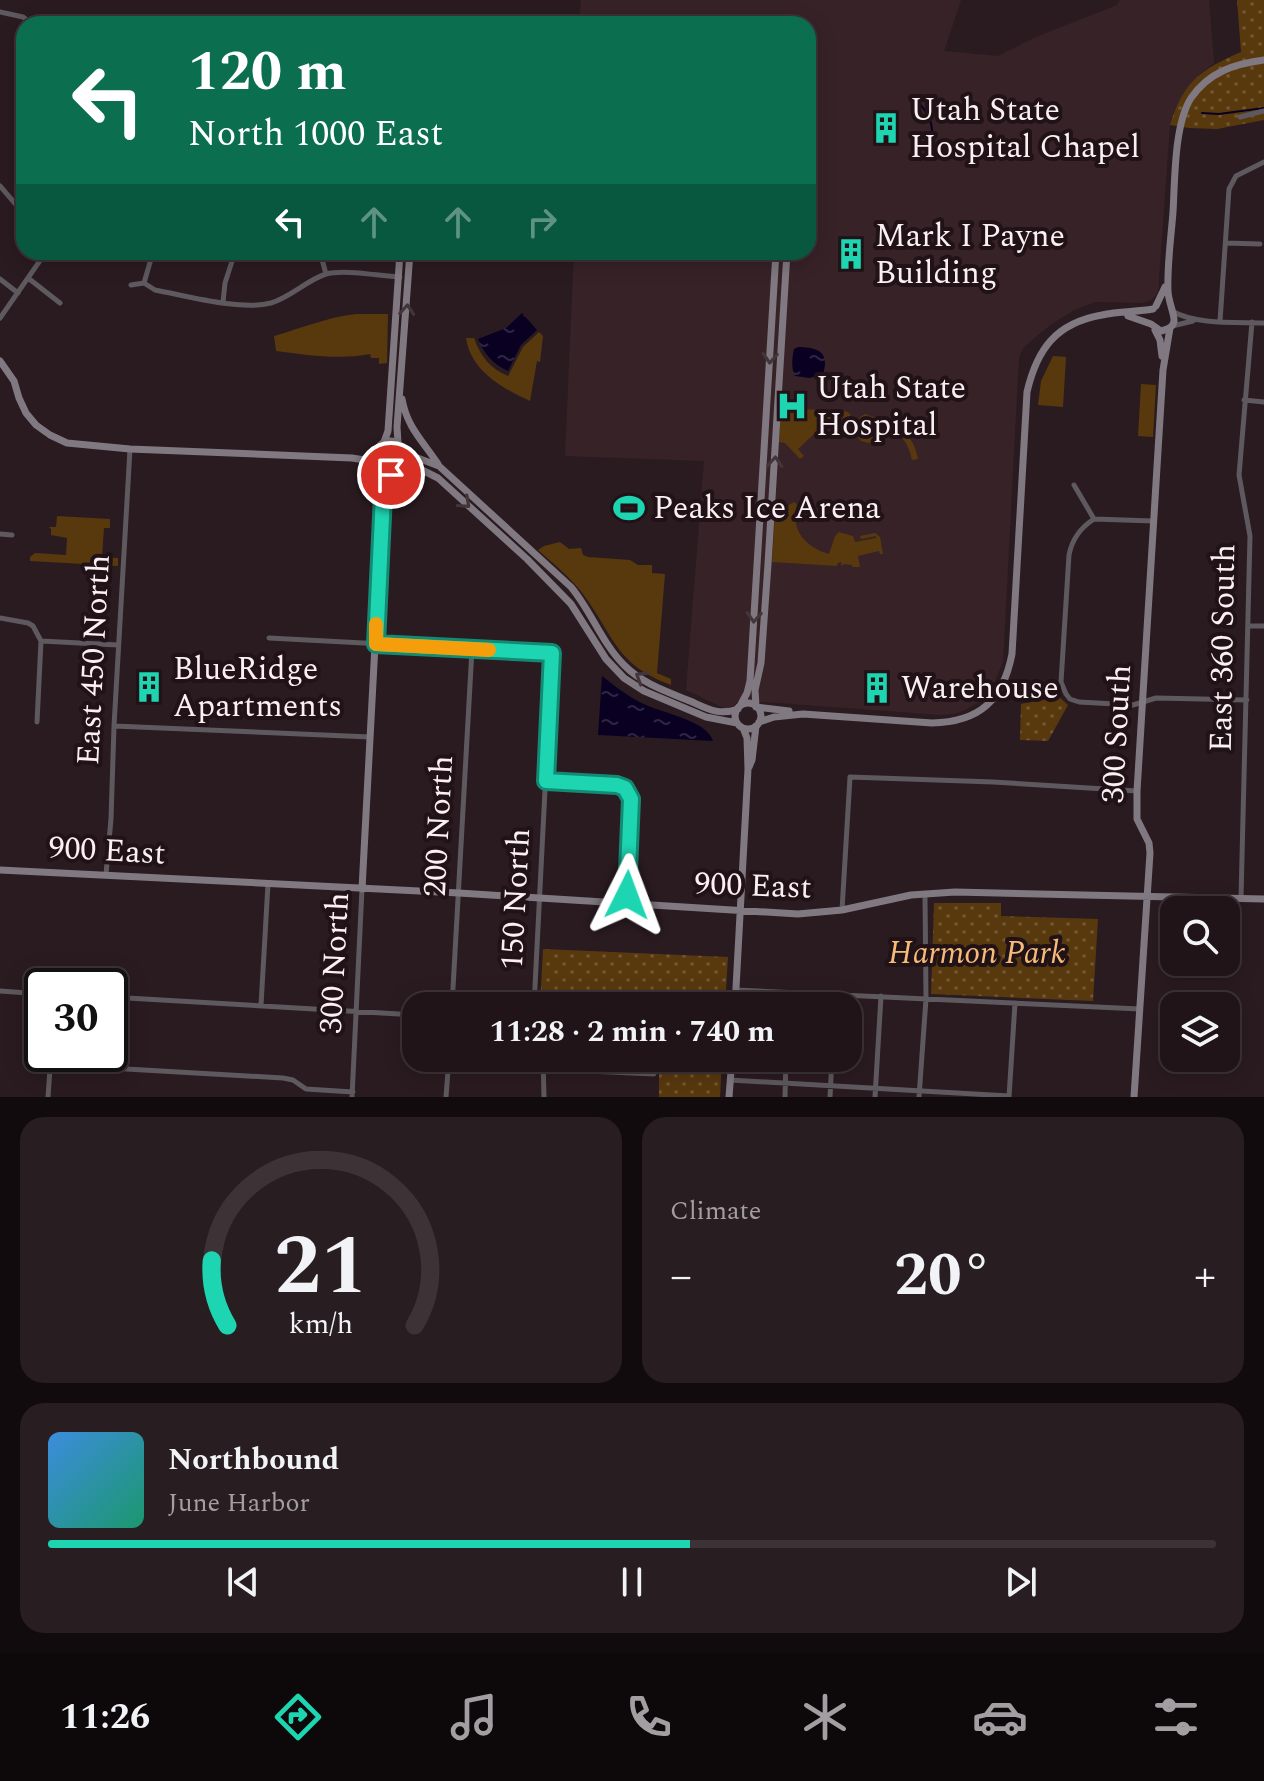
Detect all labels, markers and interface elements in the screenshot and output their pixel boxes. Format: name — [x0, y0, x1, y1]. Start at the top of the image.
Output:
text: 120 m — [188, 30, 347, 115]
icon: left — [56, 48, 160, 152]
place label: Utah State Hospital Chapel — [910, 86, 1140, 172]
text: North 1000 East — [188, 107, 443, 162]
building icon: Utah State Hospital Chapel — [869, 111, 903, 145]
icon: left — [268, 200, 312, 244]
icon: ahead — [352, 200, 396, 244]
icon: ahead — [436, 200, 480, 244]
icon: right — [520, 200, 564, 244]
place label: Mark I Payne Building — [875, 212, 1065, 298]
building icon: Mark I Payne Building — [834, 237, 868, 271]
one-way arrow — [398, 303, 415, 316]
one-way arrow — [762, 352, 779, 365]
place label: Utah State Hospital — [816, 364, 966, 450]
hospital icon: Utah State Hospital — [775, 389, 809, 423]
pin — [357, 441, 425, 509]
icon: arrive — [369, 453, 413, 497]
one-way arrow — [766, 455, 783, 468]
place label: Peaks Ice Arena — [653, 484, 881, 533]
sports icon: Peaks Ice Arena — [612, 491, 646, 525]
one-way arrow — [456, 494, 471, 508]
street label: East 360 South — [1197, 544, 1249, 752]
street label: East 450 North — [64, 553, 124, 767]
one-way arrow — [746, 611, 763, 624]
place label: BlueRidge Apartments — [173, 645, 342, 731]
street label: 300 South — [1089, 663, 1145, 805]
place label: Warehouse — [901, 664, 1059, 713]
building icon: BlueRidge Apartments — [132, 670, 166, 704]
one-way arrow — [635, 671, 649, 686]
building icon: Warehouse — [860, 671, 894, 705]
street label: 200 North — [411, 754, 467, 898]
street label: 900 East — [47, 823, 167, 879]
street label: 150 North — [488, 827, 544, 971]
position arrow — [585, 853, 669, 937]
street label: 900 East — [694, 859, 812, 913]
street label: 300 North — [307, 891, 363, 1035]
map controls — [1160, 896, 1240, 1072]
button: search — [1160, 896, 1240, 976]
park label: Harmon Park — [888, 929, 1066, 978]
speed limit sign: 30 — [24, 968, 128, 1072]
button: layers — [1160, 992, 1240, 1072]
text: 11:28 · 2 min · 740 m — [489, 1009, 775, 1055]
text: Climate — [670, 1191, 761, 1231]
text: 21 — [274, 1204, 368, 1331]
text: 20° — [894, 1230, 992, 1322]
text: − — [670, 1243, 692, 1310]
text: + — [1194, 1243, 1216, 1310]
text: km/h — [289, 1303, 353, 1346]
text: Northbound — [168, 1437, 339, 1483]
text: June Harbor — [168, 1483, 310, 1523]
icon: previous — [221, 1560, 265, 1604]
icon: pause — [610, 1560, 654, 1604]
icon: next — [999, 1560, 1043, 1604]
icon: directions — [270, 1689, 326, 1745]
icon: music — [446, 1689, 502, 1745]
icon: phone — [621, 1689, 677, 1745]
icon: climate — [797, 1689, 853, 1745]
icon: car — [972, 1689, 1028, 1745]
icon: filters — [1148, 1689, 1204, 1745]
text: 11:26 — [60, 1690, 150, 1745]

